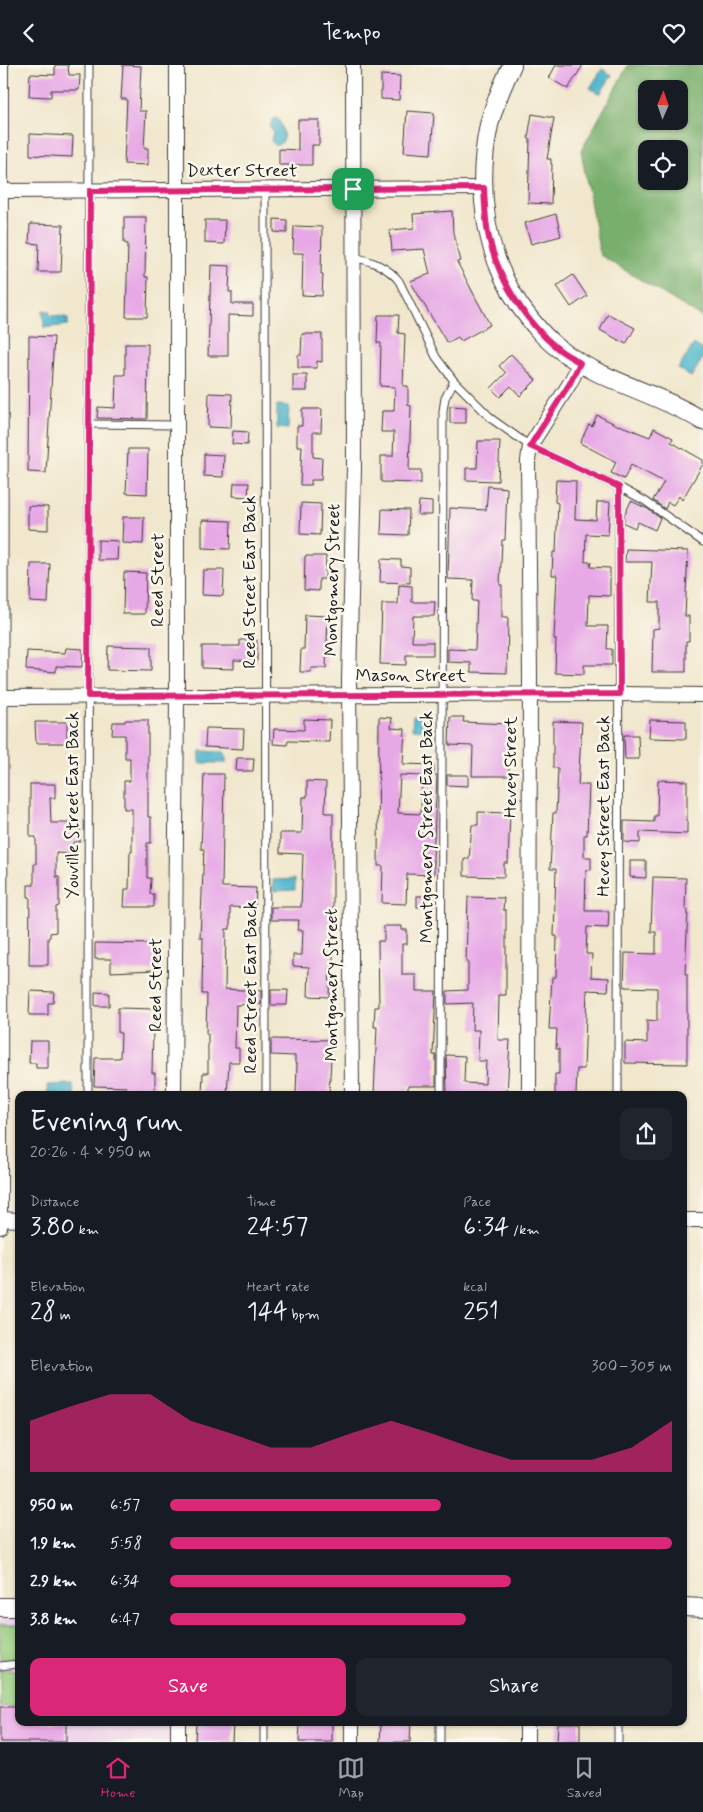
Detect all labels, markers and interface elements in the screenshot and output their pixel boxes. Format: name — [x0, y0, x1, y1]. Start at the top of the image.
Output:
icon: back — [15, 19, 43, 47]
text: Tempo — [322, 19, 381, 47]
icon: heart — [660, 19, 688, 47]
north arrow — [638, 80, 688, 130]
map controls — [638, 80, 688, 190]
button: locate — [638, 140, 688, 190]
street label: Dexter Street — [187, 159, 297, 183]
pin — [332, 168, 374, 210]
icon: arrive — [339, 175, 367, 203]
street label: Reed Street East Back — [238, 495, 262, 669]
street label: Montgomery Street — [320, 503, 346, 657]
street label: Reed Street — [146, 533, 170, 627]
street label: Mason Street — [356, 664, 467, 688]
street label: Youville Street East Back — [61, 711, 85, 899]
street label: Montgomery Street East Back — [415, 711, 439, 943]
street label: Hevey Street East Back — [592, 715, 616, 897]
street label: Hevey Street — [499, 716, 523, 818]
street label: Reed Street East Back — [239, 900, 263, 1074]
street label: Montgomery Street — [320, 908, 344, 1061]
street label: Reed Street — [144, 938, 168, 1032]
text: Evening run — [30, 1104, 183, 1141]
button: share — [620, 1108, 672, 1160]
text: 20:26 · 4 × 950 m — [30, 1142, 151, 1163]
text: Distance — [30, 1193, 79, 1211]
text: Time — [247, 1193, 276, 1211]
text: Pace — [463, 1193, 491, 1211]
text: 3.80 — [30, 1211, 75, 1244]
text: 24:57 — [247, 1211, 308, 1244]
text: 6:34 — [463, 1211, 509, 1244]
text: km — [75, 1221, 99, 1239]
text: /km — [509, 1221, 540, 1239]
text: Elevation — [30, 1278, 85, 1296]
text: Heart rate — [247, 1278, 310, 1296]
text: kcal — [463, 1278, 487, 1296]
text: 28 — [30, 1296, 56, 1329]
text: 144 — [247, 1296, 288, 1329]
text: 251 — [463, 1296, 499, 1329]
text: m — [56, 1306, 71, 1324]
text: bpm — [288, 1306, 320, 1324]
text: Elevation — [30, 1356, 93, 1377]
text: 300–305 m — [591, 1356, 672, 1377]
text: 950 m — [30, 1495, 73, 1516]
text: 6:57 — [110, 1495, 140, 1516]
text: 1.9 km — [30, 1533, 76, 1554]
text: 5:58 — [110, 1533, 142, 1554]
text: 2.9 km — [30, 1571, 77, 1592]
text: 6:34 — [110, 1571, 139, 1592]
text: 3.8 km — [30, 1609, 77, 1630]
text: 6:47 — [110, 1609, 140, 1630]
button: Save — [30, 1658, 346, 1716]
button: Share — [356, 1658, 672, 1716]
tab: Home — [101, 1754, 136, 1802]
tab: Map — [337, 1754, 365, 1802]
tab: Saved — [567, 1754, 602, 1802]

